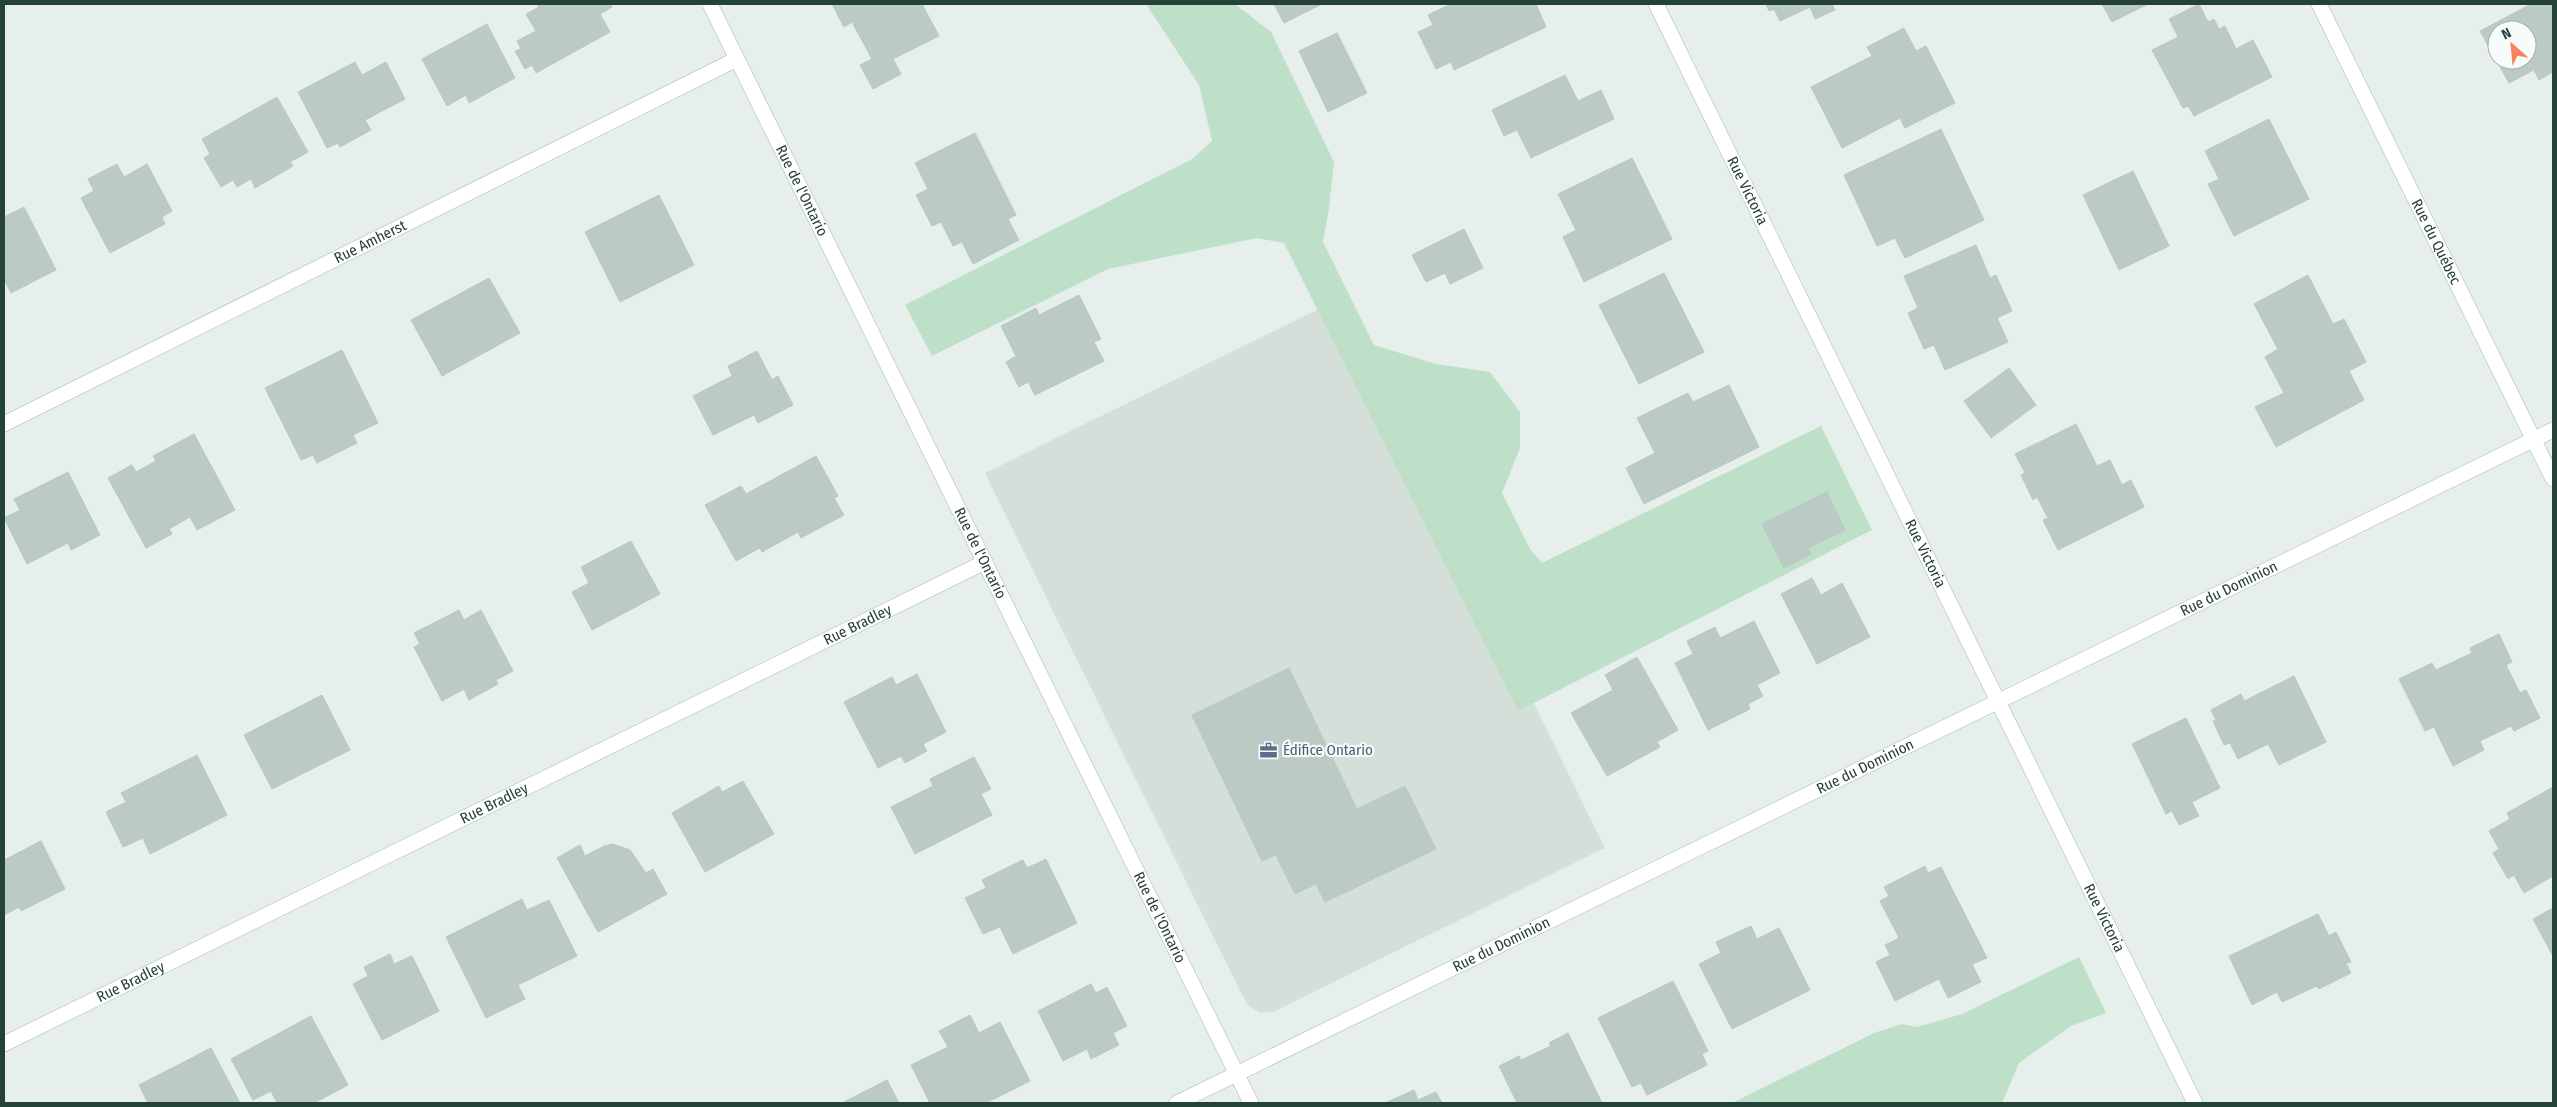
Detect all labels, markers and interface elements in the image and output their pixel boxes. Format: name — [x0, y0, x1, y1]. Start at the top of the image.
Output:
north arrow — [2487, 20, 2537, 70]
text: N — [2499, 24, 2514, 43]
street label: Rue de l'Ontario — [772, 142, 832, 239]
street label: Rue Victoria — [1723, 154, 1772, 228]
street label: Rue du Québec — [2407, 196, 2465, 288]
street label: Rue Amherst — [331, 216, 409, 267]
street label: Rue de l'Ontario — [950, 505, 1010, 602]
street label: Rue Victoria — [1901, 516, 1950, 591]
street label: Rue du Dominion — [2177, 557, 2280, 620]
street label: Rue Bradley — [821, 600, 895, 649]
street label: Rue du Dominion — [1814, 735, 1917, 798]
office icon: Édifice Ontario — [1259, 740, 1279, 760]
place label: Édifice Ontario — [1283, 741, 1373, 759]
street label: Rue Bradley — [457, 779, 531, 827]
street label: Rue de l'Ontario — [1130, 869, 1190, 966]
street label: Rue Victoria — [2080, 881, 2129, 955]
street label: Rue du Dominion — [1450, 913, 1553, 976]
street label: Rue Bradley — [94, 957, 168, 1006]

